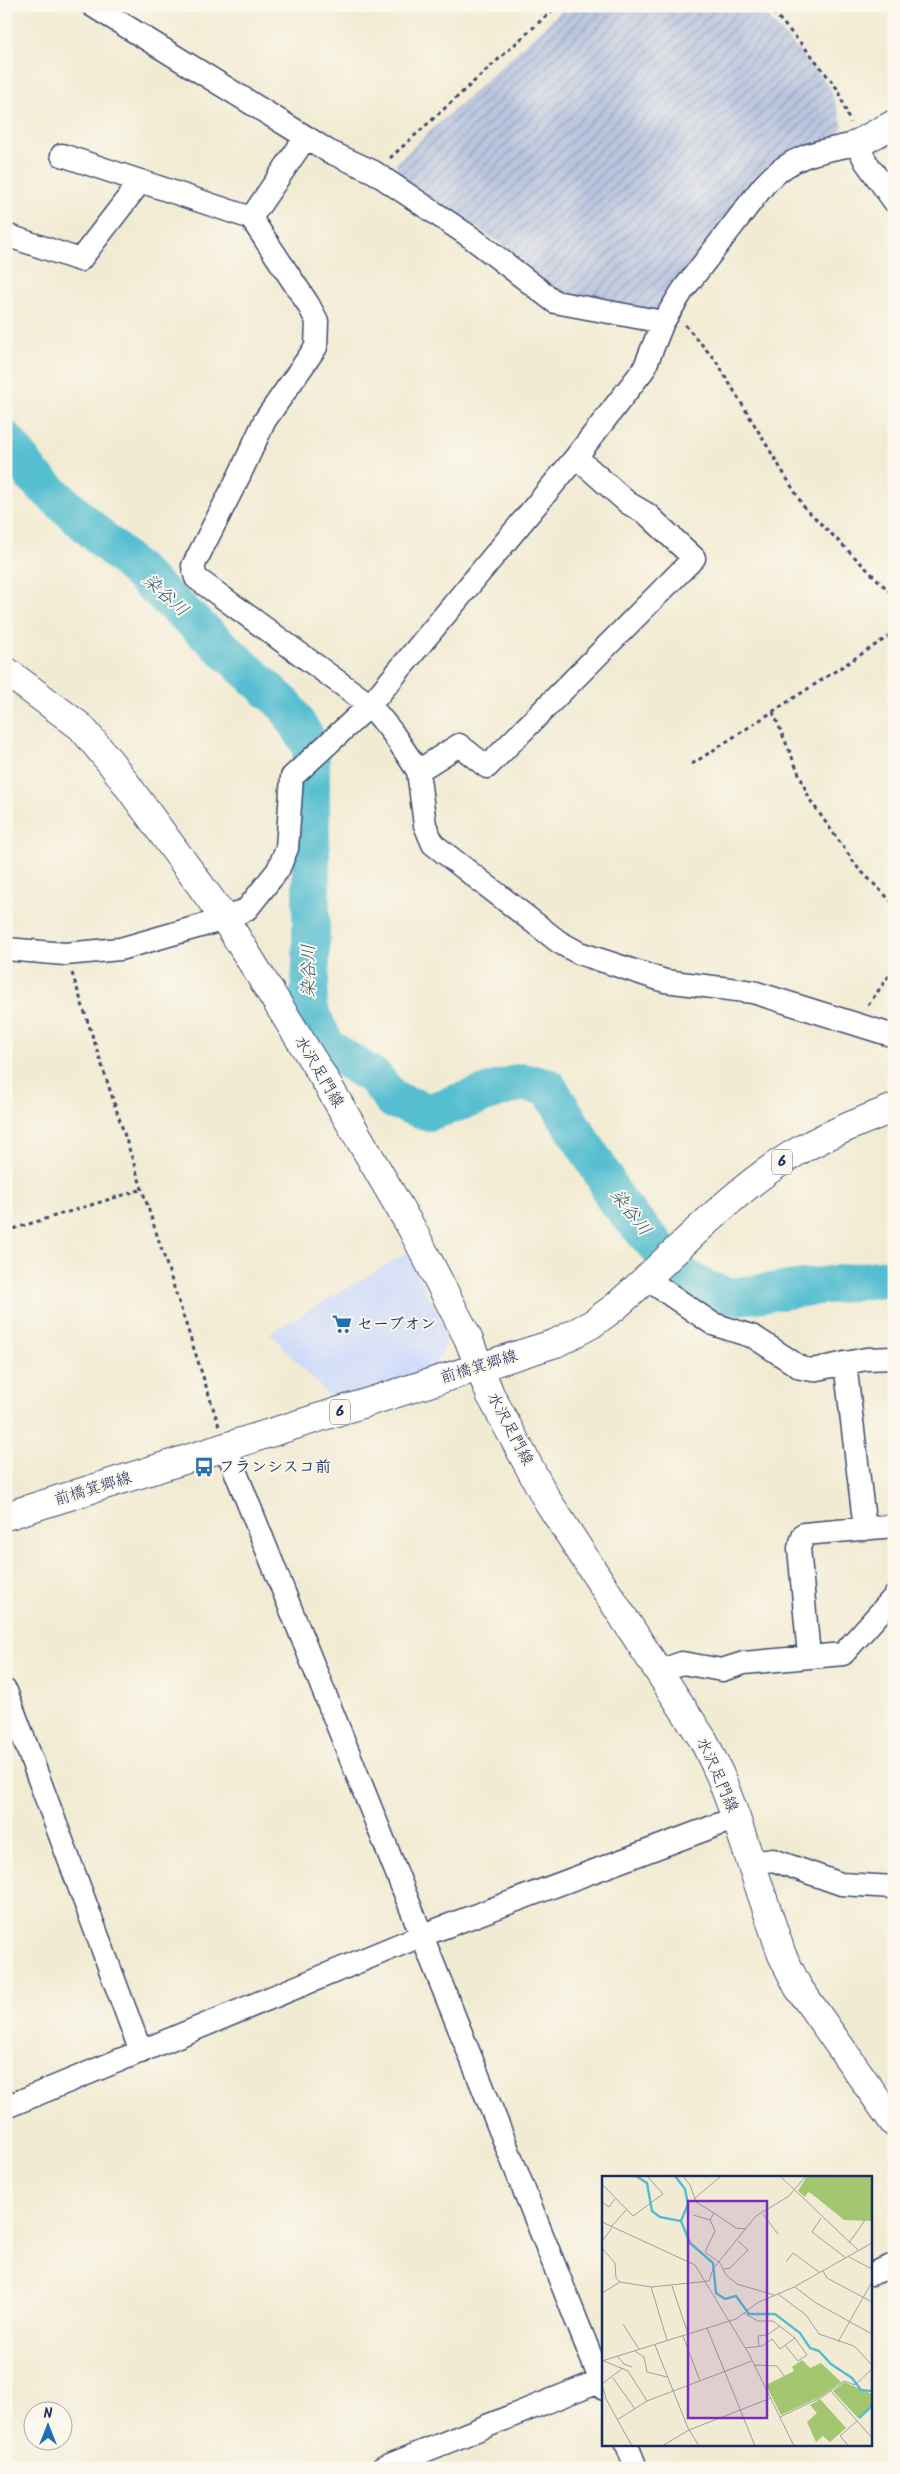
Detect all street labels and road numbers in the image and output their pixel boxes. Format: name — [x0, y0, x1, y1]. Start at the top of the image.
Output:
street label: 水沢足門線 — [288, 1031, 350, 1113]
road number: 6 — [772, 1150, 792, 1174]
street label: 前橋箕郷線 — [437, 1343, 521, 1391]
street label: 水沢足門線 — [480, 1388, 540, 1470]
road number: 6 — [330, 1400, 350, 1424]
street label: 前橋箕郷線 — [51, 1465, 135, 1513]
street label: 水沢足門線 — [689, 1733, 745, 1817]

